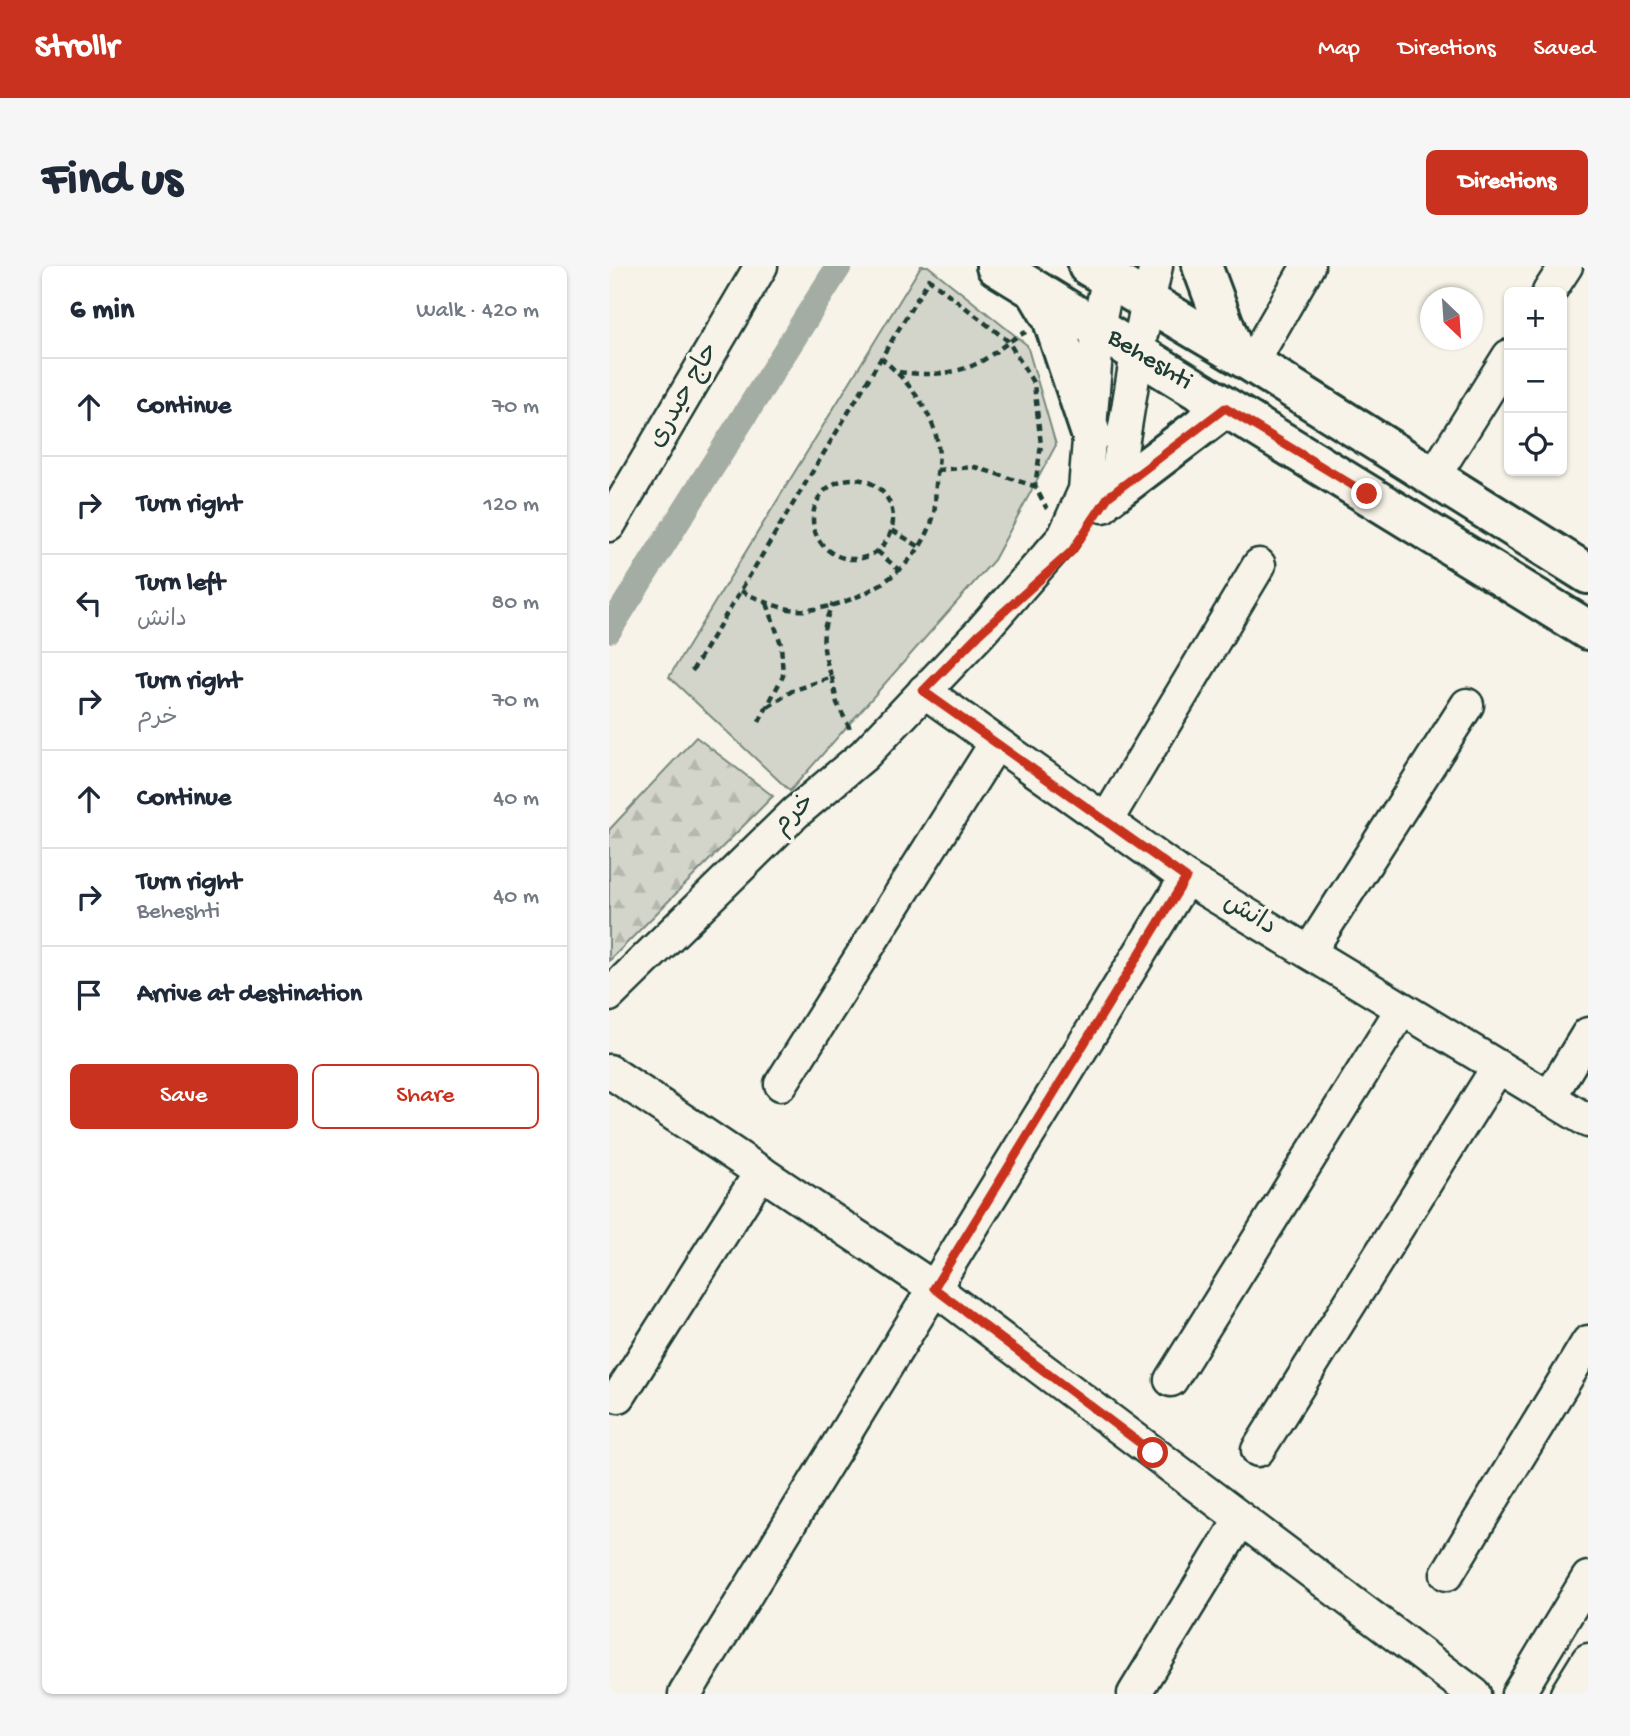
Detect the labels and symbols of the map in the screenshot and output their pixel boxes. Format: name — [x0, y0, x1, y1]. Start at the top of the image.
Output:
north arrow — [1420, 287, 1483, 350]
street label: Beheshti — [1100, 322, 1197, 398]
street label: حاج حیدری — [642, 338, 728, 454]
route end — [1351, 478, 1382, 509]
street label: خرم — [768, 788, 822, 842]
street label: دانش — [1217, 888, 1281, 944]
route start — [1137, 1437, 1168, 1468]

